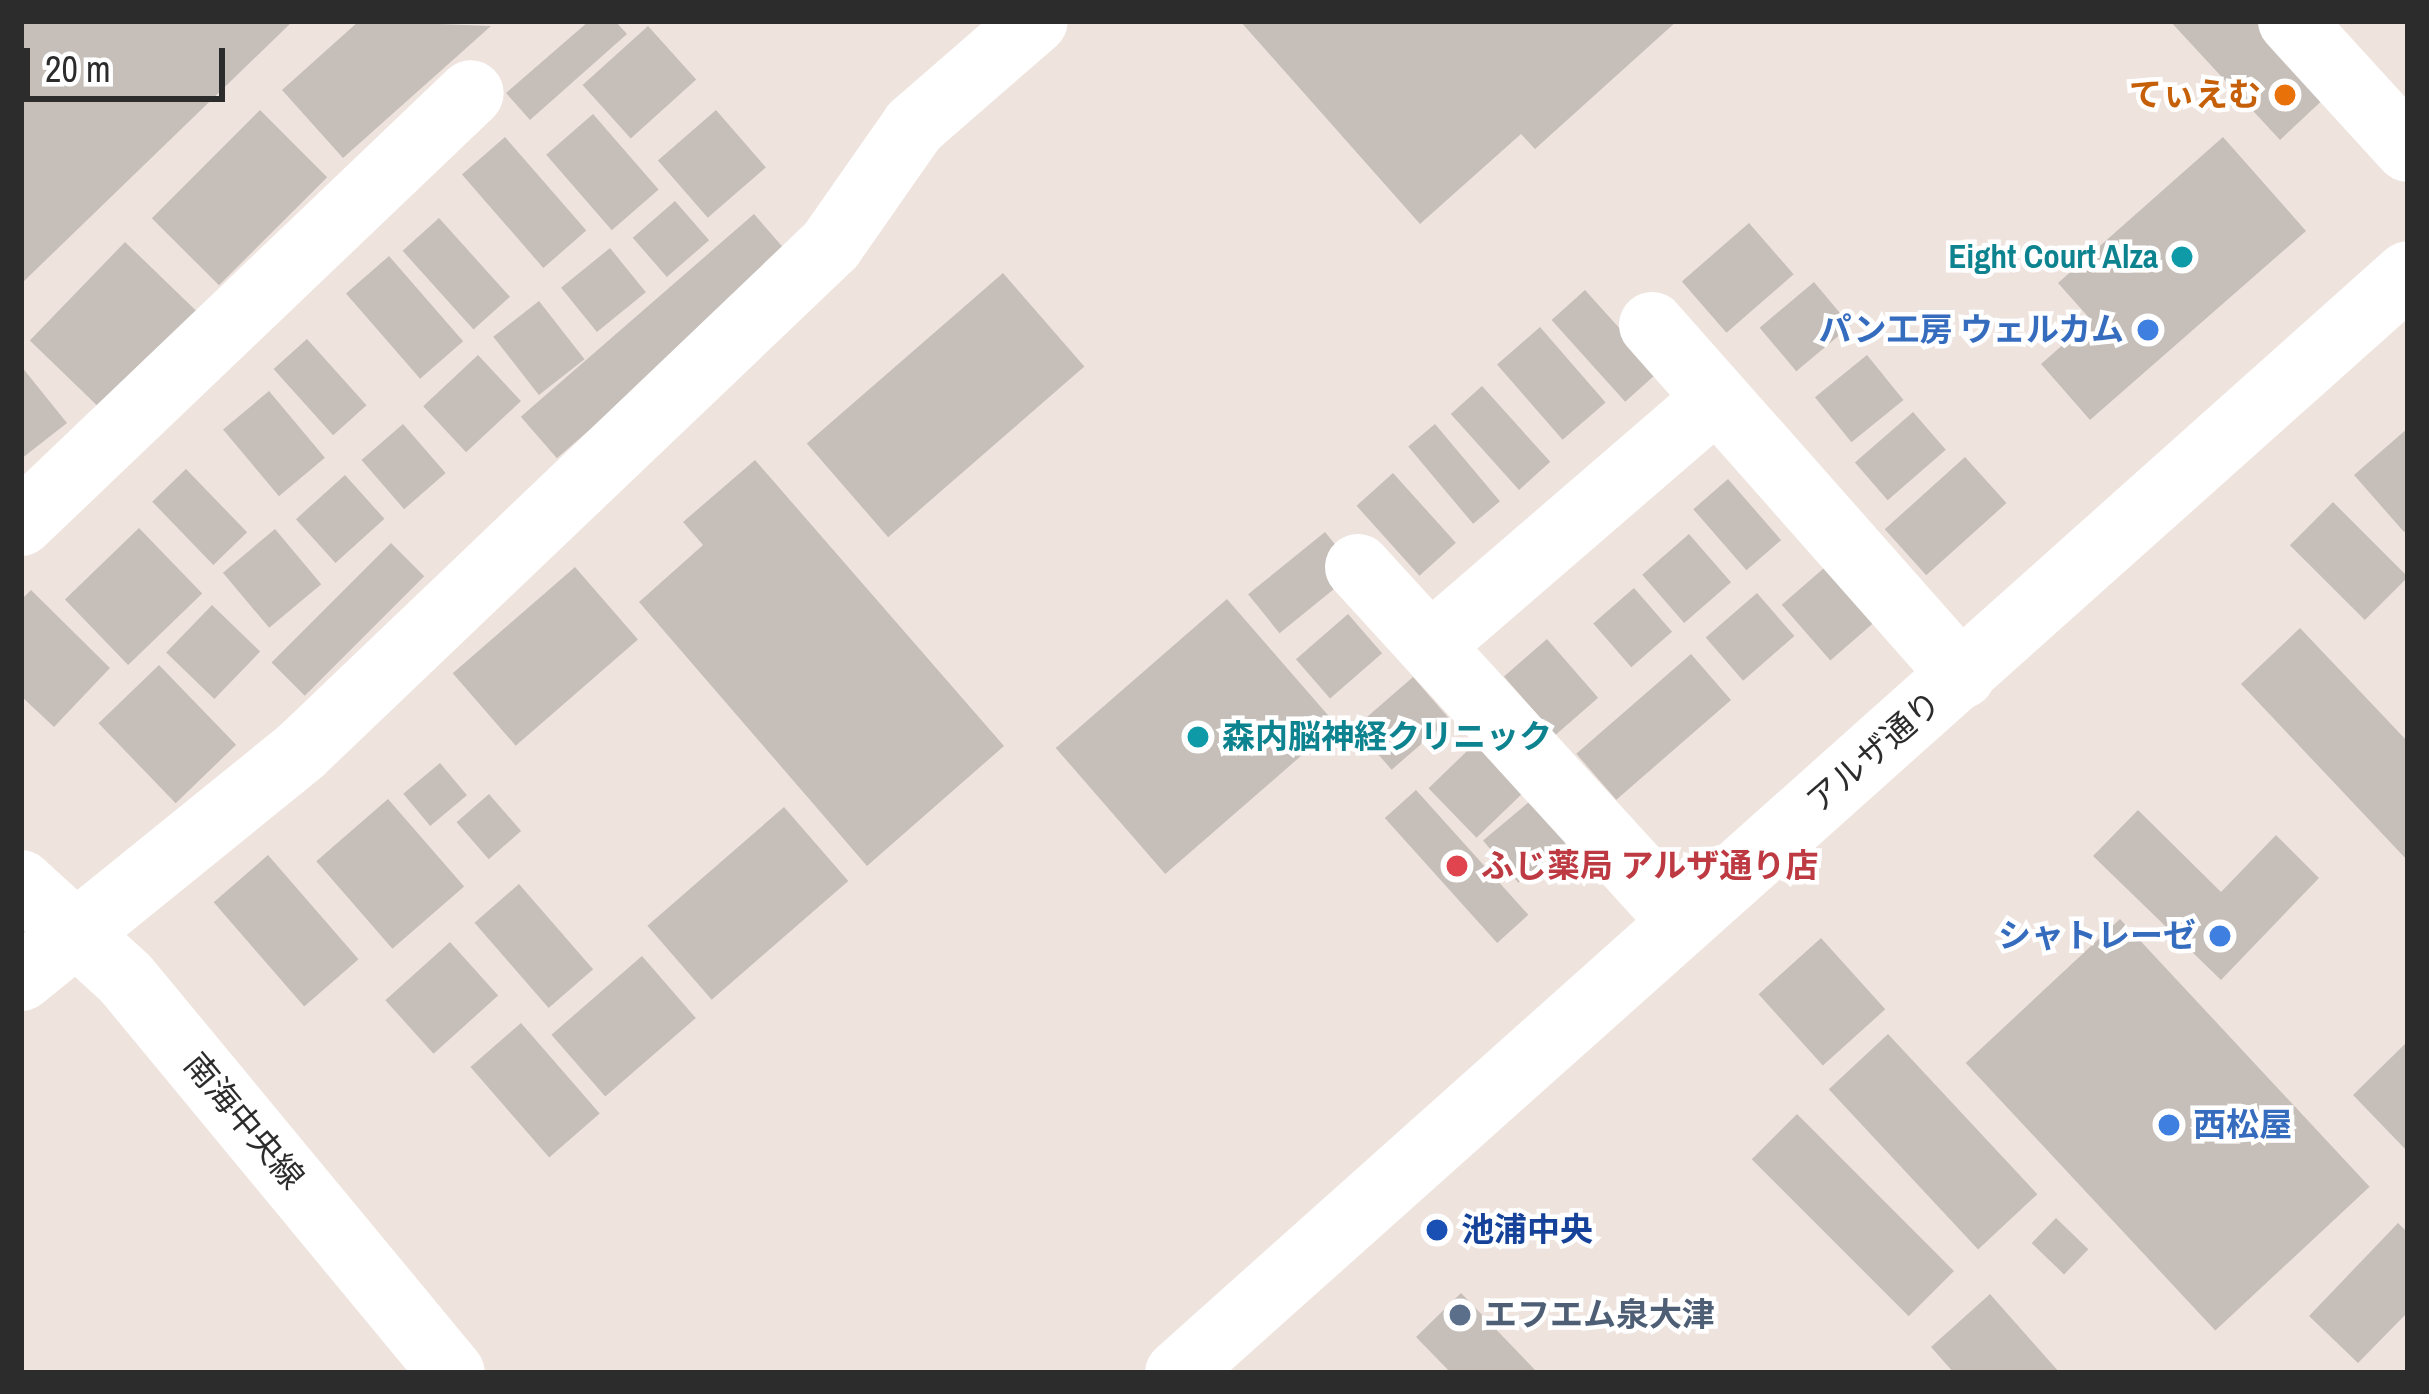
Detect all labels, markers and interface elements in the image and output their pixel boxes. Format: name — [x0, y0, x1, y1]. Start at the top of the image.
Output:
scale bar — [30, 24, 231, 98]
text: 20 m — [45, 45, 111, 93]
place label: てぃえむ — [2129, 75, 2261, 115]
marker: てぃえむ — [2272, 82, 2298, 108]
place label: Eight Court Alza — [1948, 237, 2158, 277]
marker: Eight Court Alza — [2169, 244, 2195, 270]
place label: パン工房 ウェルカム — [1819, 310, 2124, 350]
marker: パン工房 ウェルカム — [2135, 317, 2161, 343]
street label: アルザ通り — [1799, 683, 1949, 821]
place label: 森内脳神経クリニック — [1222, 717, 1552, 757]
marker: 森内脳神経クリニック — [1185, 724, 1211, 750]
place label: ふじ薬局 アルザ通り店 — [1481, 846, 1819, 886]
marker: ふじ薬局 アルザ通り店 — [1444, 853, 1470, 879]
place label: シャトレーゼ — [1998, 916, 2196, 956]
marker: シャトレーゼ — [2207, 923, 2233, 949]
street label: 南海中央線 — [176, 1045, 312, 1197]
place label: 西松屋 — [2193, 1105, 2292, 1145]
marker: 西松屋 — [2156, 1112, 2182, 1138]
place label: 池浦中央 — [1461, 1210, 1593, 1250]
marker: 池浦中央 — [1424, 1217, 1450, 1243]
place label: エフエム泉大津 — [1484, 1295, 1715, 1335]
marker: エフエム泉大津 — [1447, 1302, 1473, 1328]

